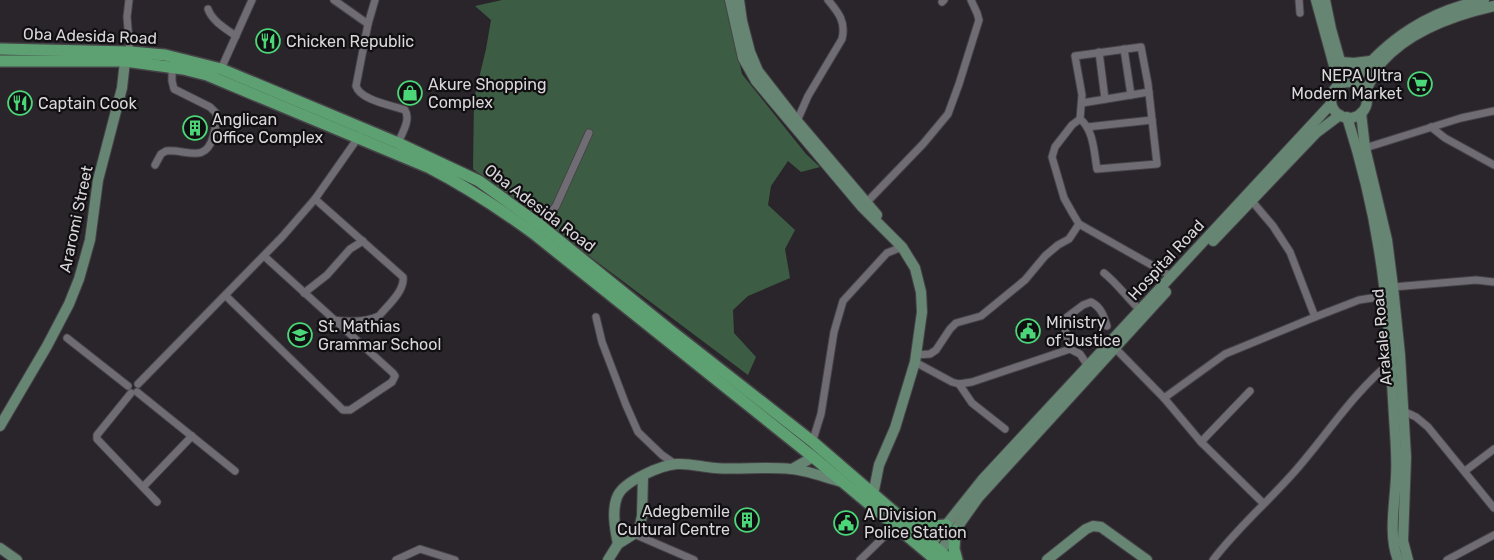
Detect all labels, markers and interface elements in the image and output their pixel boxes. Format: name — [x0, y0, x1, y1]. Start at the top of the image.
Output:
street label: Oba Adesida Road — [23, 24, 157, 48]
restaurant icon: Chicken Republic — [255, 28, 281, 54]
place label: Chicken Republic — [286, 32, 414, 51]
place label: NEPA Ultra Modern Market — [1291, 66, 1402, 103]
supermarket icon: NEPA Ultra Modern Market — [1407, 71, 1433, 97]
place label: Akure Shopping Complex — [428, 75, 546, 112]
shop icon: Akure Shopping Complex — [397, 80, 423, 106]
restaurant icon: Captain Cook — [7, 90, 33, 116]
place label: Captain Cook — [38, 94, 138, 113]
place label: Anglican Office Complex — [212, 110, 324, 147]
building icon: Anglican Office Complex — [182, 115, 208, 141]
street label: Oba Adesida Road — [481, 160, 599, 256]
street label: Araromi Street — [55, 164, 97, 274]
street label: Hospital Road — [1124, 216, 1208, 304]
street label: Arakale Road — [1368, 288, 1396, 386]
place label: Ministry of Justice — [1046, 313, 1121, 350]
place label: St. Mathias Grammar School — [318, 317, 441, 354]
public building icon: Ministry of Justice — [1015, 318, 1041, 344]
school or university icon: St. Mathias Grammar School — [287, 322, 313, 348]
place label: Adegbemile Cultural Centre — [617, 502, 730, 539]
place label: A Division Police Station — [864, 505, 967, 542]
building icon: Adegbemile Cultural Centre — [734, 507, 760, 533]
public building icon: A Division Police Station — [833, 510, 859, 536]

